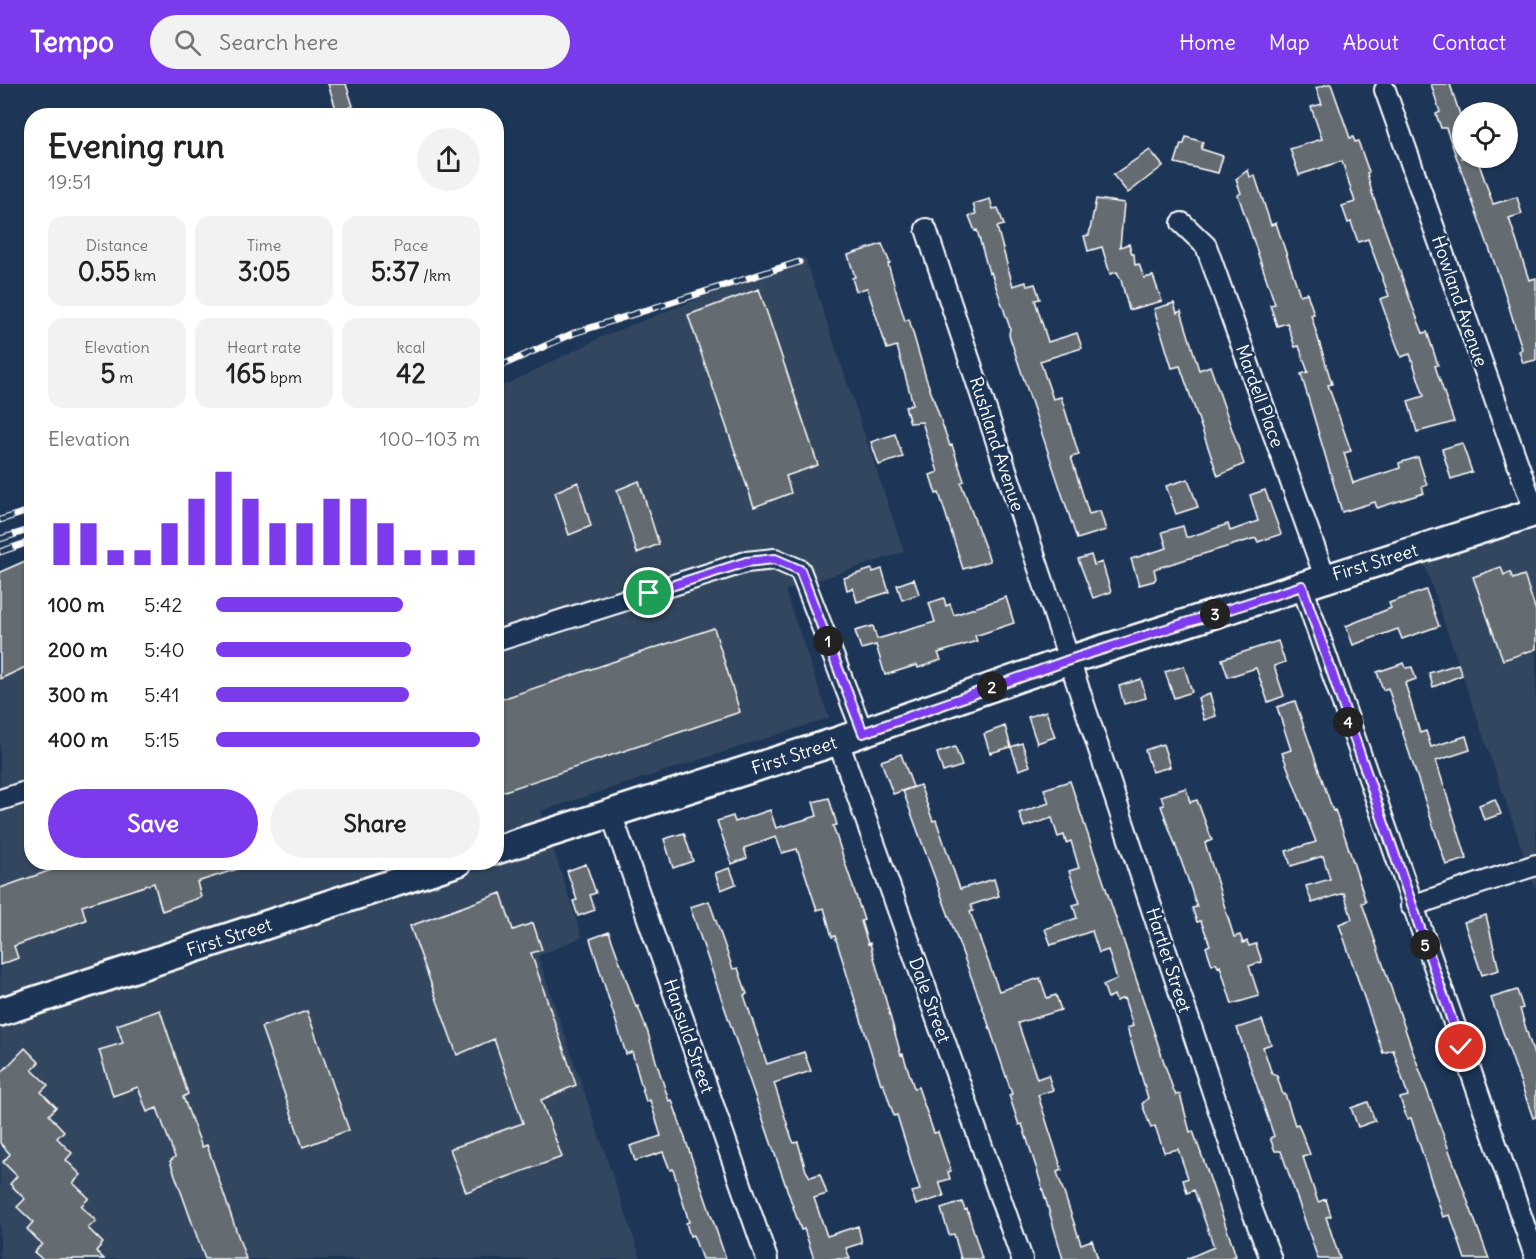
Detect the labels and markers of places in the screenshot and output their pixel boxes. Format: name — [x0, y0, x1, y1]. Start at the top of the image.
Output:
pin — [623, 567, 674, 618]
pin: 3 — [1200, 599, 1230, 629]
pin: 1 — [813, 626, 843, 656]
pin: 2 — [977, 672, 1007, 702]
pin: 4 — [1333, 707, 1363, 737]
pin: 5 — [1410, 930, 1440, 960]
pin — [1435, 1021, 1486, 1072]

